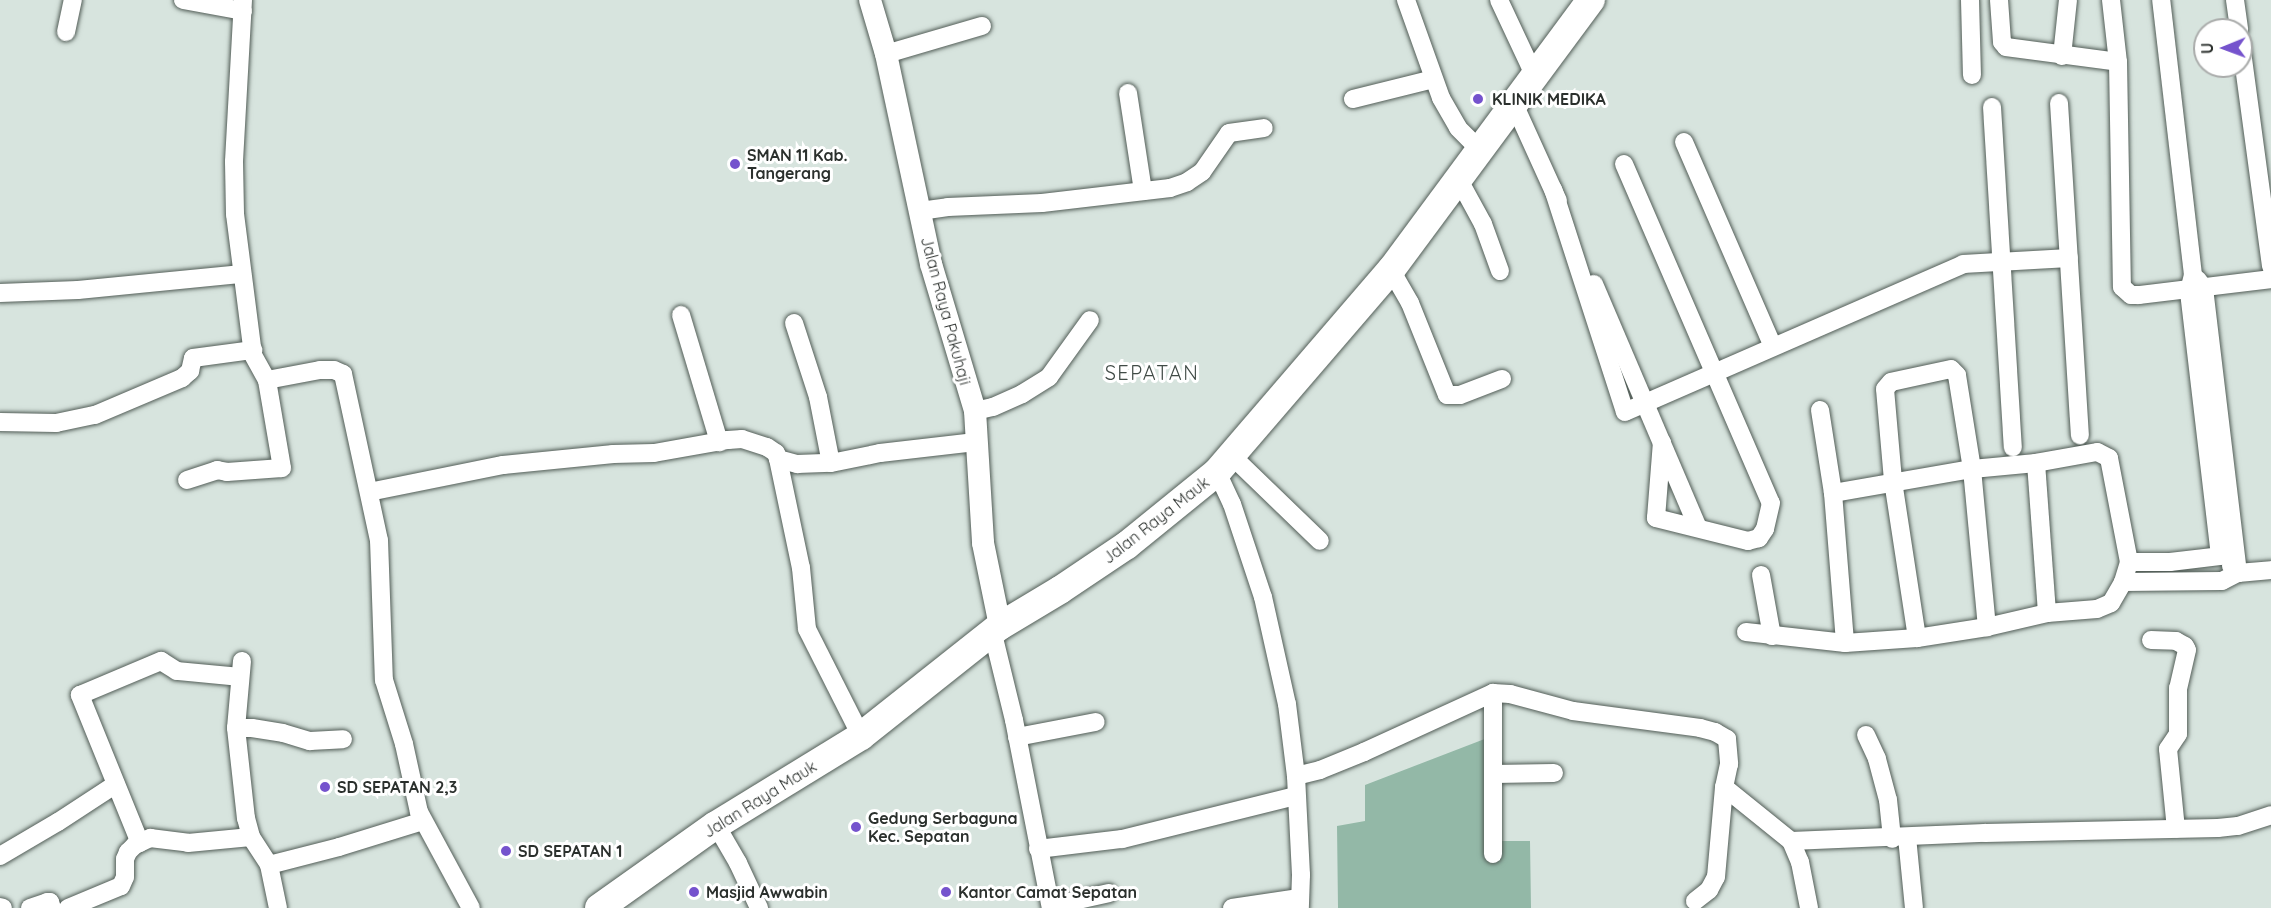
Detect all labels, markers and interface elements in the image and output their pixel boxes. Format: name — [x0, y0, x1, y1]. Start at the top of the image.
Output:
north arrow — [2193, 18, 2253, 78]
text: U — [2197, 42, 2217, 54]
place label: KLINIK MEDIKA — [1492, 89, 1606, 109]
marker: KLINIK MEDIKA — [1469, 90, 1487, 108]
place label: SMAN 11 Kab. Tangerang — [747, 145, 848, 183]
marker: SMAN 11 Kab. Tangerang — [728, 157, 742, 171]
street label: Jalan Raya Pakuhaji — [917, 235, 975, 387]
district label: SEPATAN — [1105, 360, 1199, 384]
street label: Jalan Raya Mauk — [1099, 472, 1213, 568]
street label: Jalan Raya Mauk — [700, 756, 820, 842]
place label: SD SEPATAN 2,3 — [337, 777, 457, 797]
marker: SD SEPATAN 2,3 — [318, 780, 332, 794]
place label: Gedung Serbaguna Kec. Sepatan — [868, 808, 1018, 846]
marker: Gedung Serbaguna Kec. Sepatan — [849, 820, 863, 834]
place label: SD SEPATAN 1 — [518, 841, 623, 861]
marker: SD SEPATAN 1 — [499, 844, 513, 858]
place label: Masjid Awwabin — [706, 882, 828, 902]
place label: Kantor Camat Sepatan — [958, 882, 1137, 902]
marker: Masjid Awwabin — [687, 885, 701, 899]
marker: Kantor Camat Sepatan — [939, 885, 953, 899]

